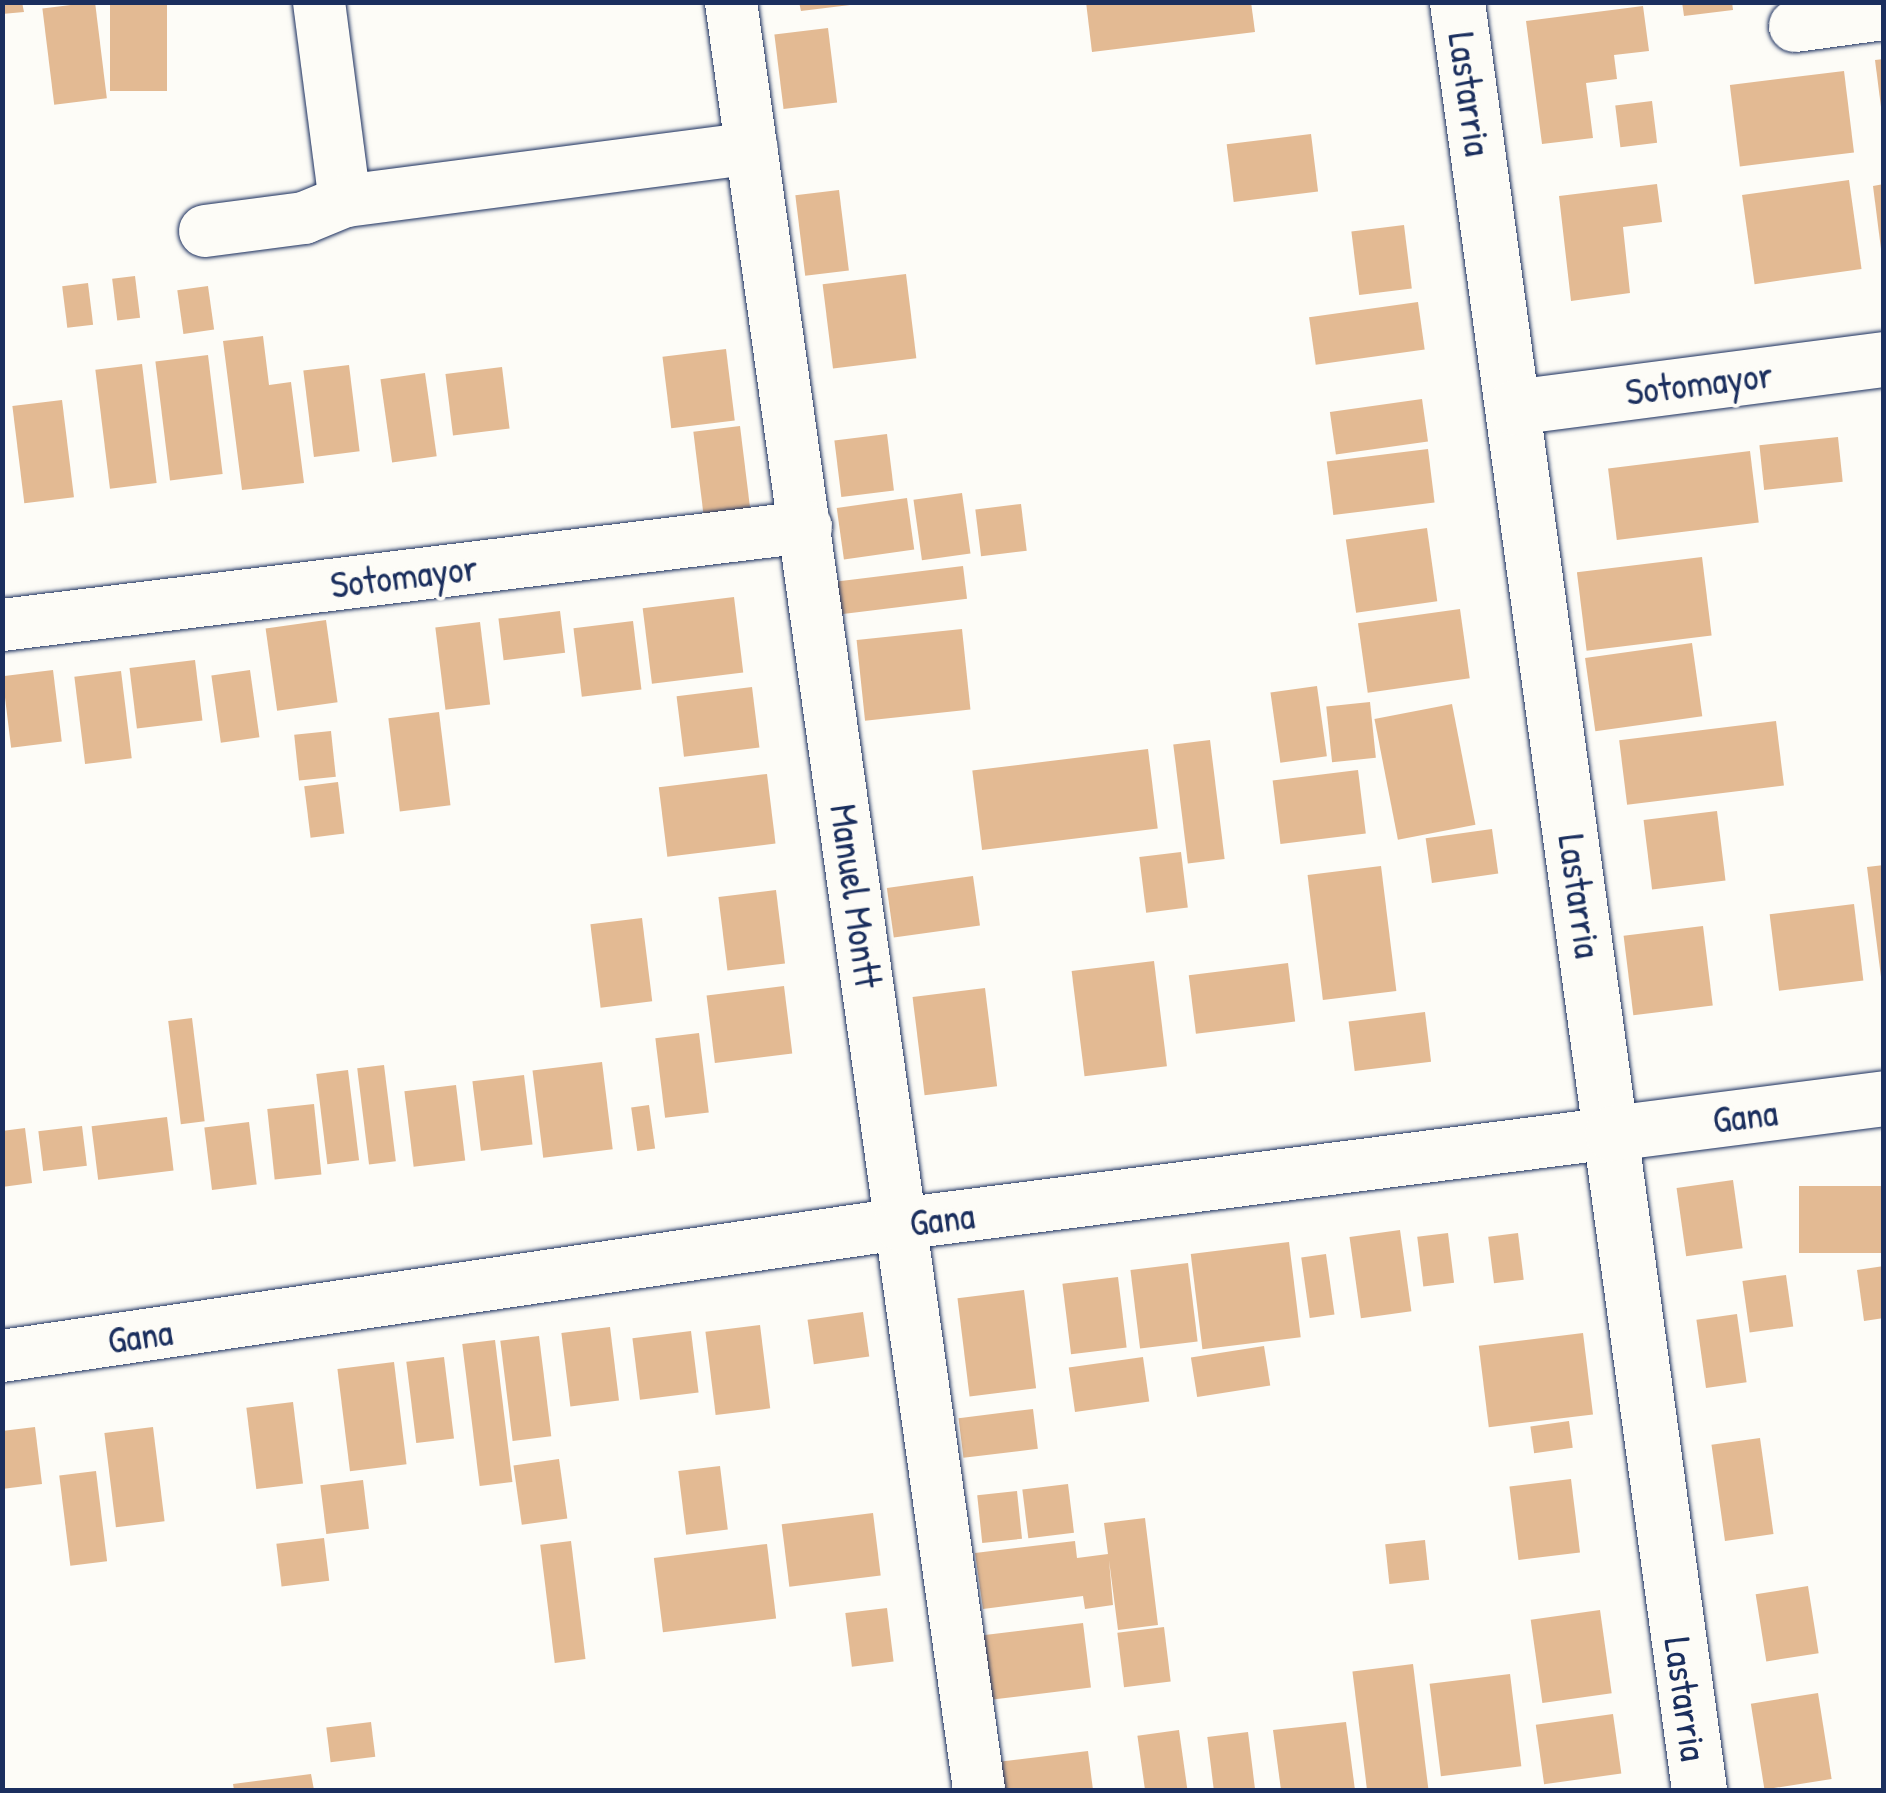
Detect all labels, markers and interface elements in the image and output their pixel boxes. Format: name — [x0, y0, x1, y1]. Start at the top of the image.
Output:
street label: Lastarria — [1439, 29, 1501, 159]
street label: Sotomayor — [1623, 351, 1775, 415]
street label: Sotomayor — [328, 544, 480, 608]
street label: Manuel Montt — [821, 801, 891, 991]
street label: Lastarria — [1549, 831, 1611, 961]
street label: Gana — [1710, 1089, 1780, 1143]
street label: Gana — [907, 1192, 977, 1246]
street label: Gana — [105, 1309, 175, 1363]
street label: Lastarria — [1655, 1634, 1717, 1764]

